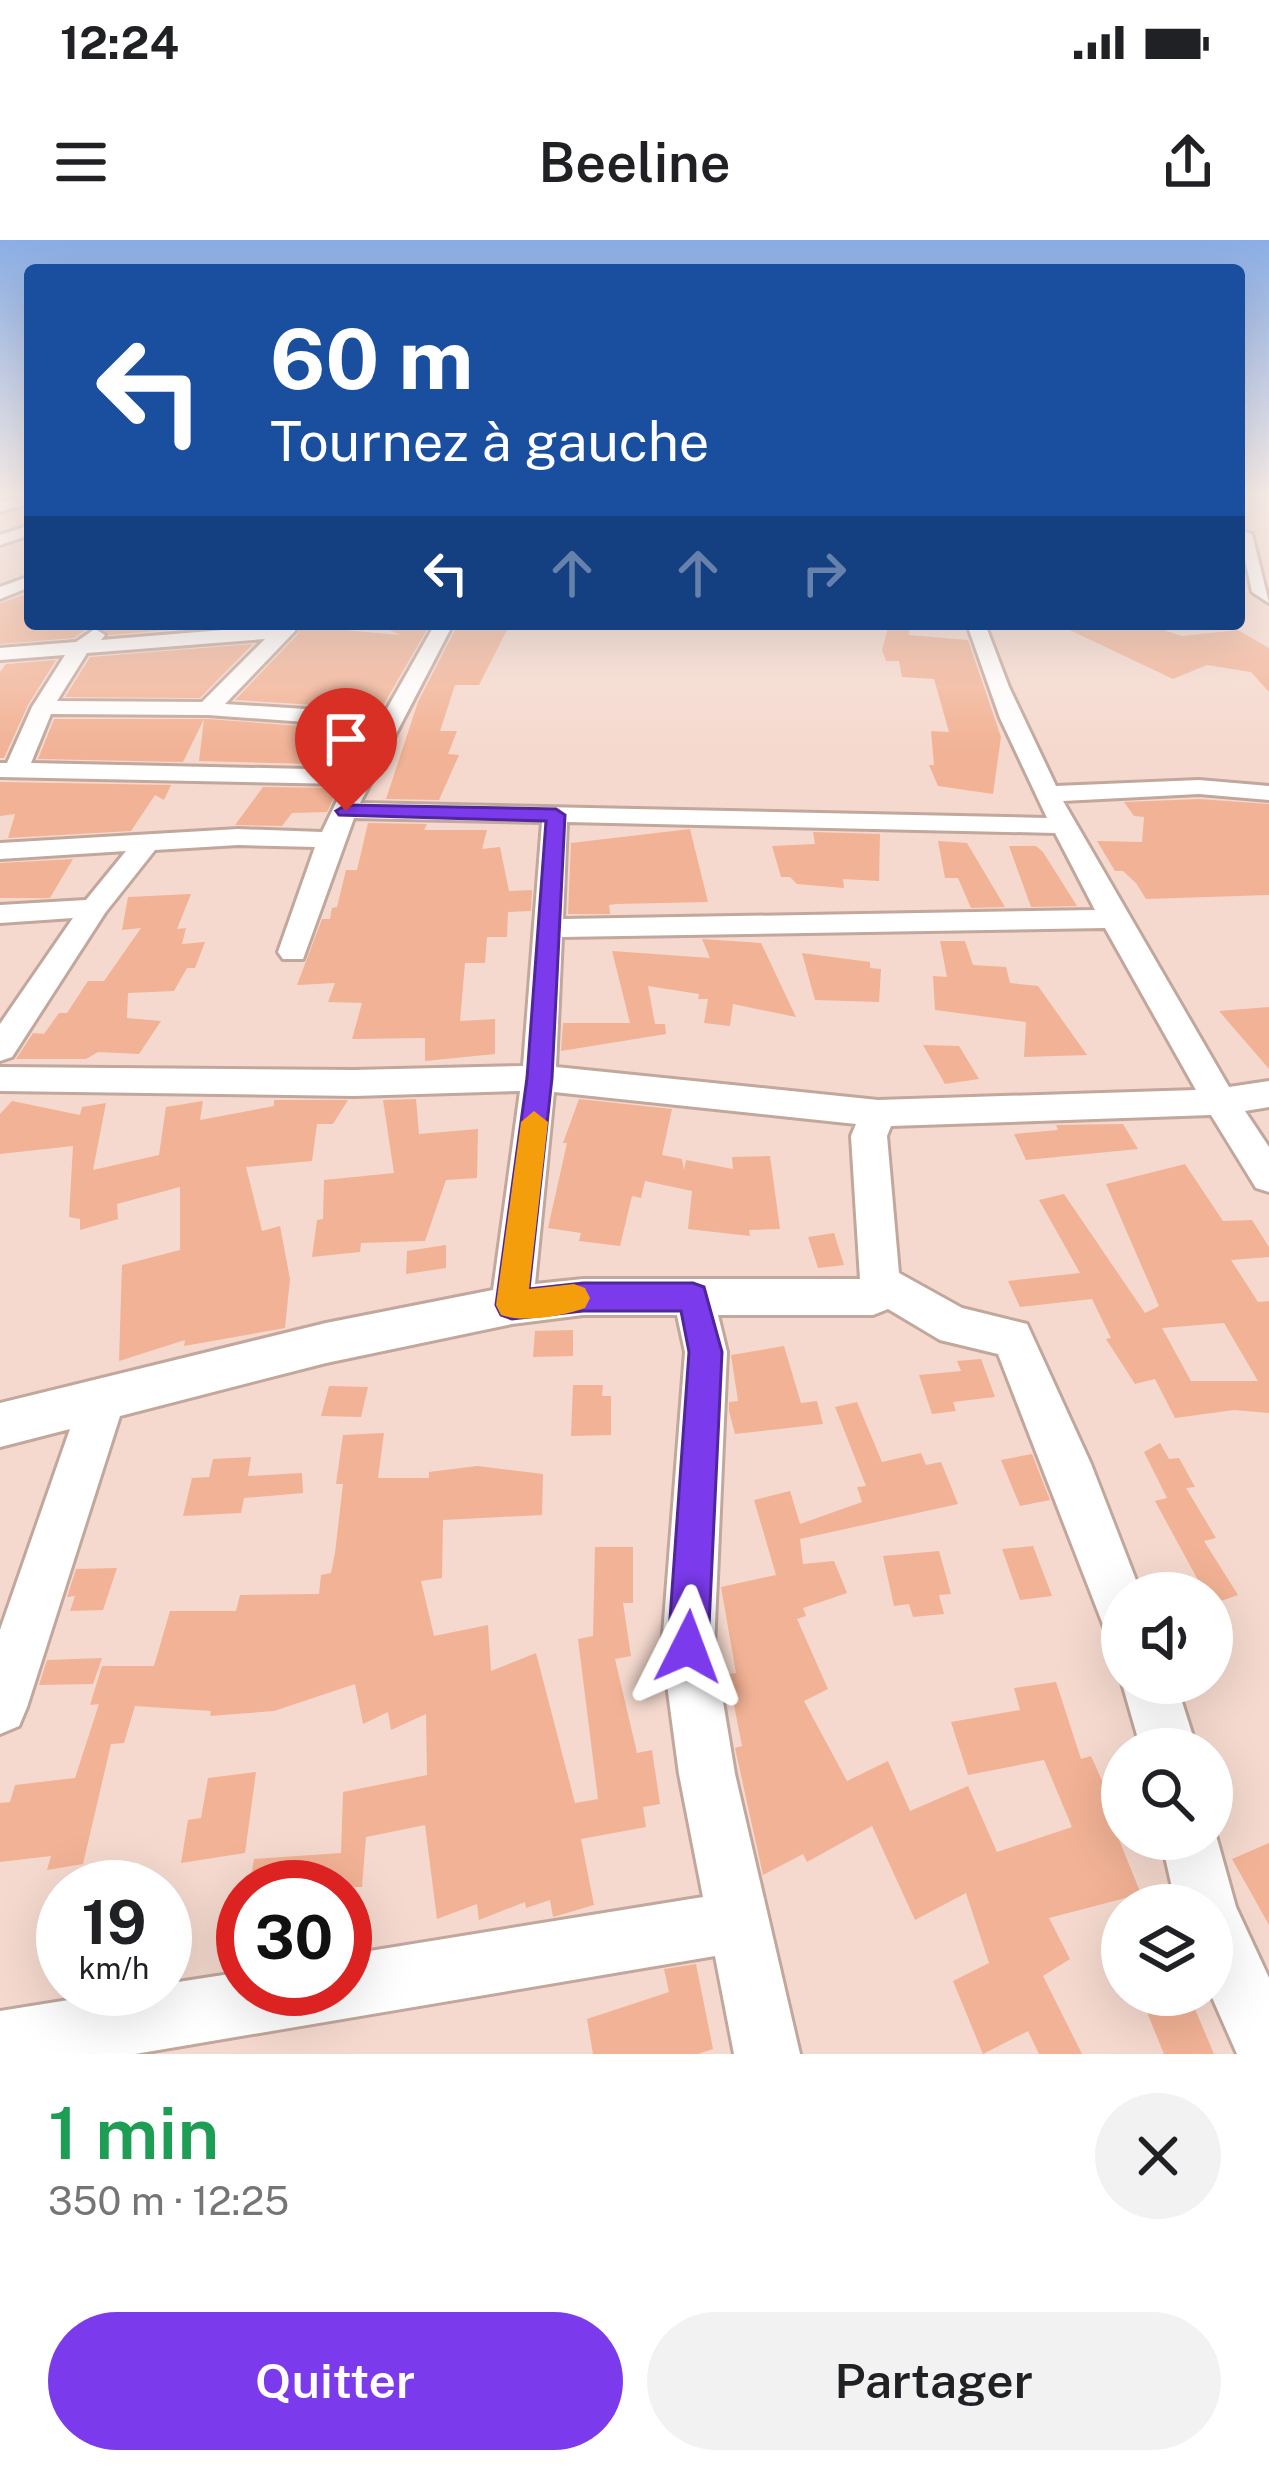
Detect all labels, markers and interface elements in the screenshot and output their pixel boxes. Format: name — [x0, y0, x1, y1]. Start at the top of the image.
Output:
text: 12:24 — [60, 16, 179, 69]
icon: menu — [48, 129, 114, 195]
icon: share — [1155, 129, 1221, 195]
text: Beeline — [538, 131, 731, 194]
text: 60 m — [270, 309, 474, 408]
icon: left — [72, 312, 228, 468]
text: Tournez à gauche — [270, 410, 709, 473]
icon: left — [413, 540, 479, 606]
icon: ahead — [539, 540, 605, 606]
icon: ahead — [665, 540, 731, 606]
icon: right — [791, 540, 857, 606]
pin — [295, 688, 397, 811]
icon: arrive — [313, 706, 379, 772]
map controls — [1101, 1572, 1233, 2016]
button: sound — [1101, 1572, 1233, 1704]
position arrow — [625, 1584, 751, 1710]
button: search — [1101, 1728, 1233, 1860]
speed limit sign: 30 — [216, 1860, 372, 2016]
button: layers — [1101, 1884, 1233, 2016]
text: 19 — [81, 1887, 147, 1958]
text: km/h — [79, 1950, 149, 1986]
text: 1 min — [48, 2091, 219, 2175]
button: close — [1095, 2093, 1221, 2219]
text: 350 m · 12:25 — [48, 2178, 289, 2224]
button: Quitter — [48, 2312, 623, 2450]
button: Partager — [647, 2312, 1221, 2450]

